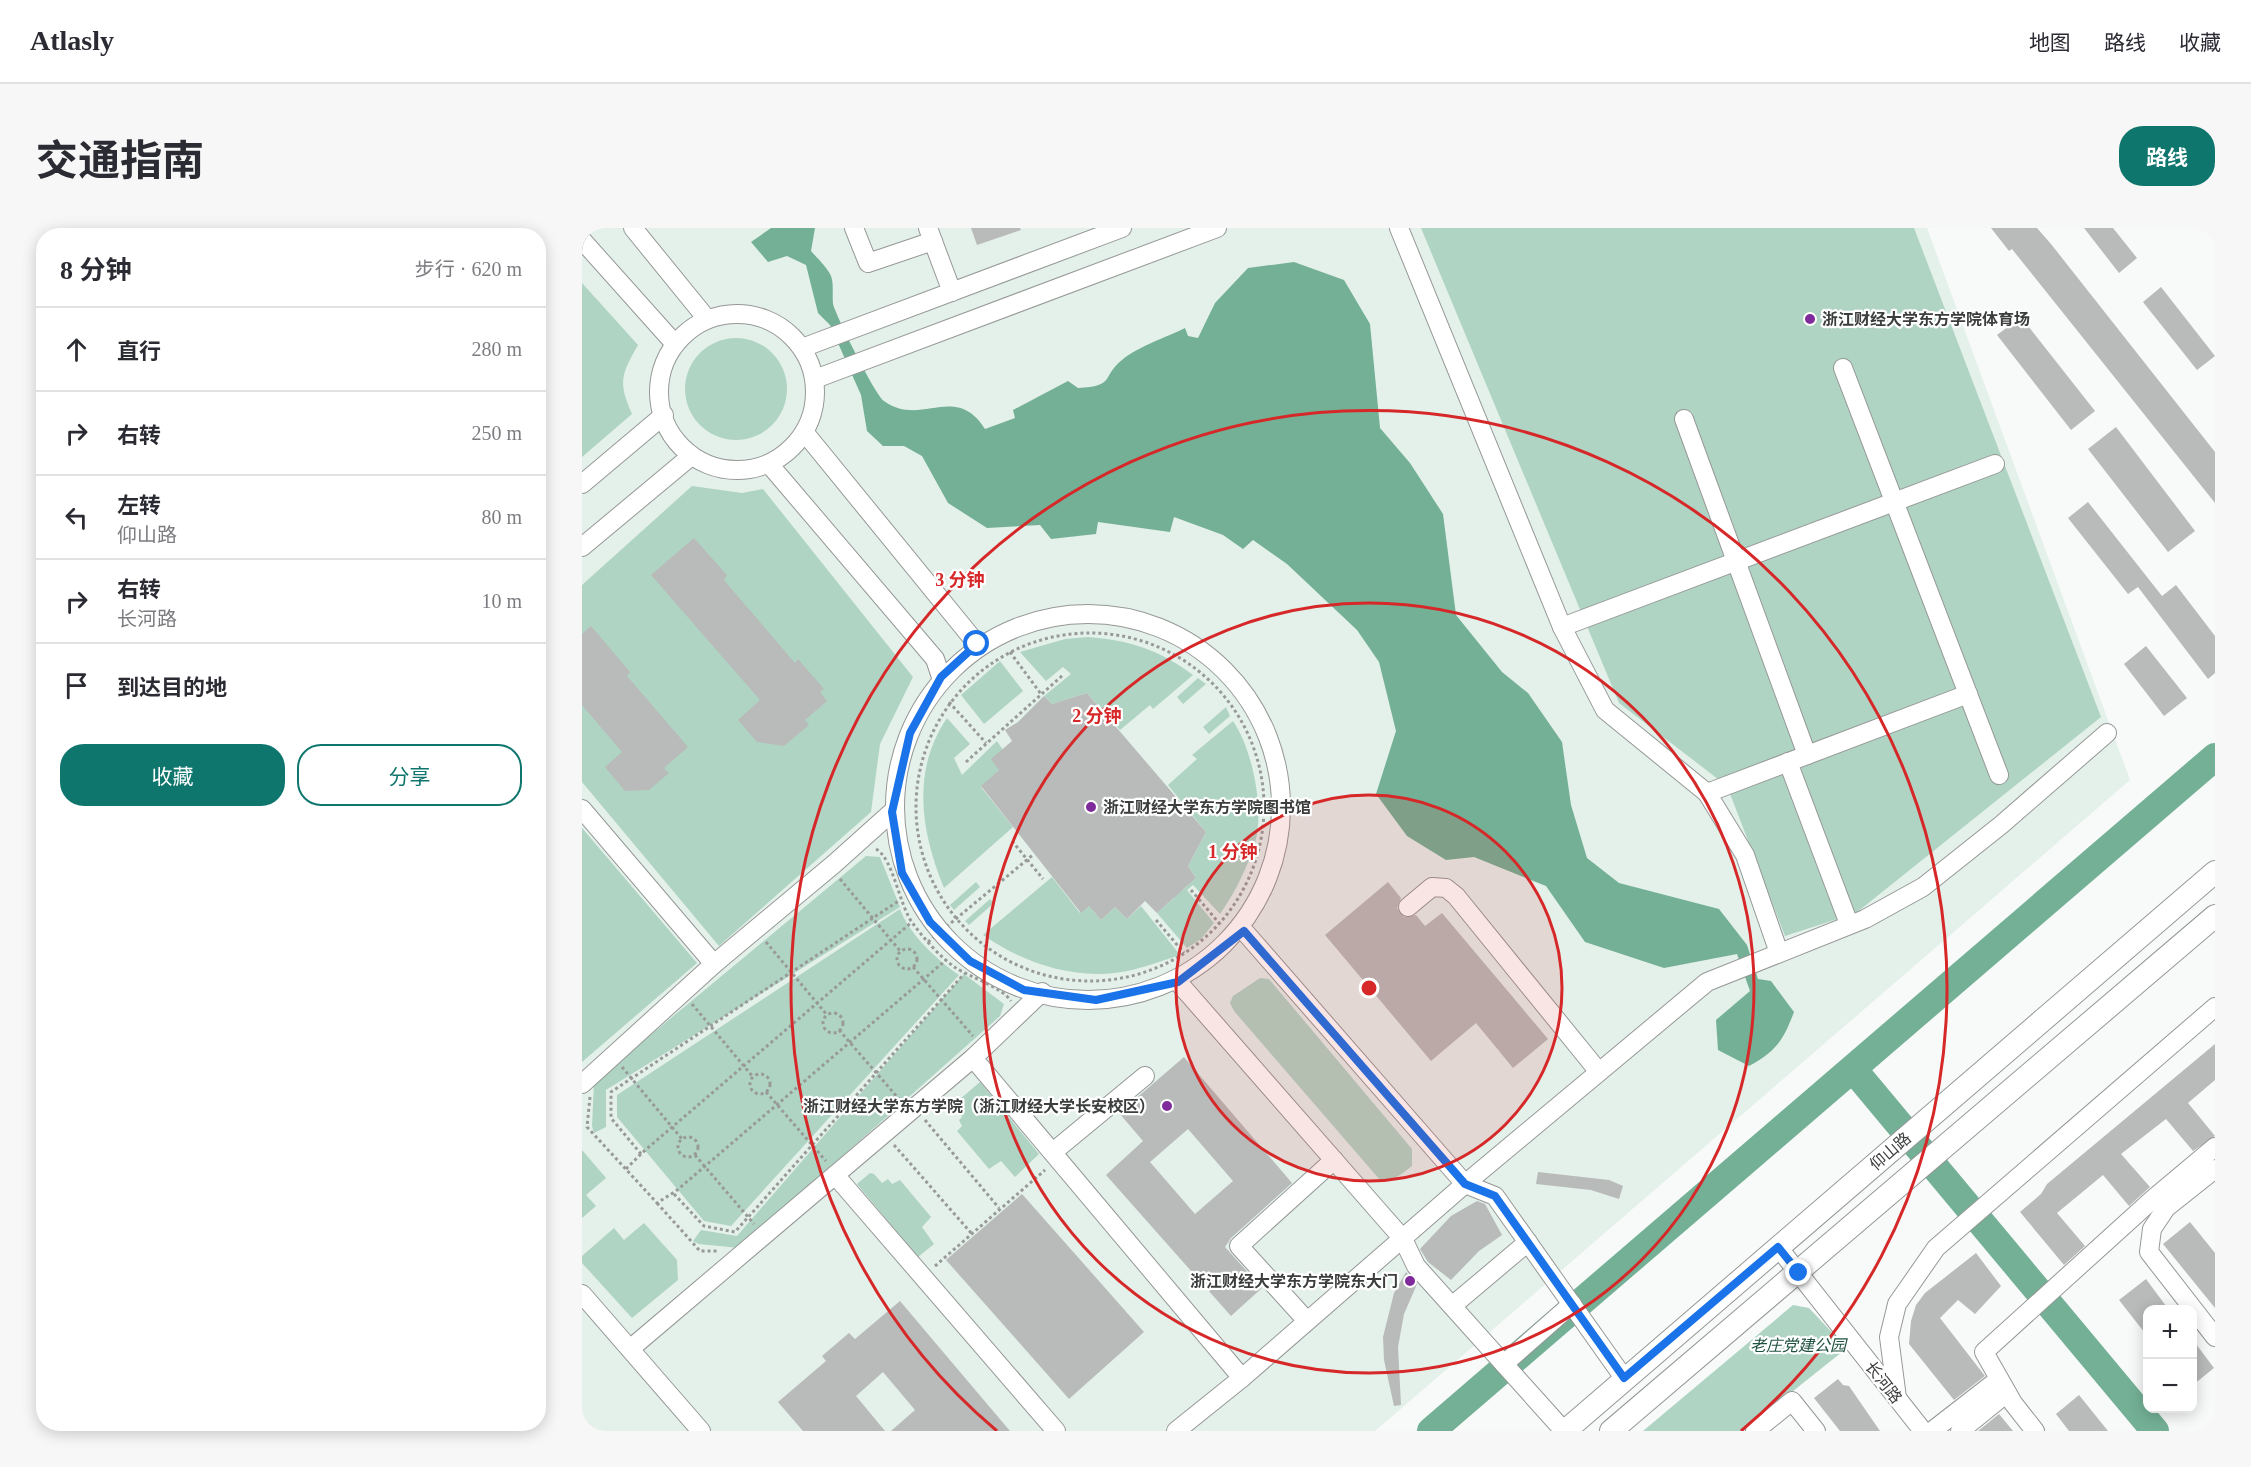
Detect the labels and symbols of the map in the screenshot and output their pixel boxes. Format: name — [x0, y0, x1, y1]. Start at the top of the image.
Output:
place label: 浙江财经大学东方学院体育场 — [1822, 311, 2030, 328]
marker: 浙江财经大学东方学院体育场 — [1803, 312, 1817, 326]
text: 3 分钟 — [935, 570, 985, 590]
route start — [963, 630, 989, 656]
text: 2 分钟 — [1072, 706, 1122, 726]
place label: 浙江财经大学东方学院图书馆 — [1103, 799, 1311, 816]
marker: 浙江财经大学东方学院图书馆 — [1084, 800, 1098, 814]
text: 1 分钟 — [1208, 842, 1258, 862]
centre of rings — [1359, 978, 1379, 998]
place label: 浙江财经大学东方学院（浙江财经大学长安校区） — [803, 1097, 1155, 1115]
marker: 浙江财经大学东方学院（浙江财经大学长安校区） — [1160, 1099, 1174, 1113]
street label: 仰山路 — [1867, 1129, 1914, 1174]
route end — [1785, 1259, 1811, 1285]
place label: 浙江财经大学东方学院东大门 — [1190, 1273, 1398, 1290]
marker: 浙江财经大学东方学院东大门 — [1403, 1274, 1417, 1288]
park label: 老庄党建公园 — [1750, 1337, 1848, 1354]
street label: 长河路 — [1862, 1358, 1905, 1406]

